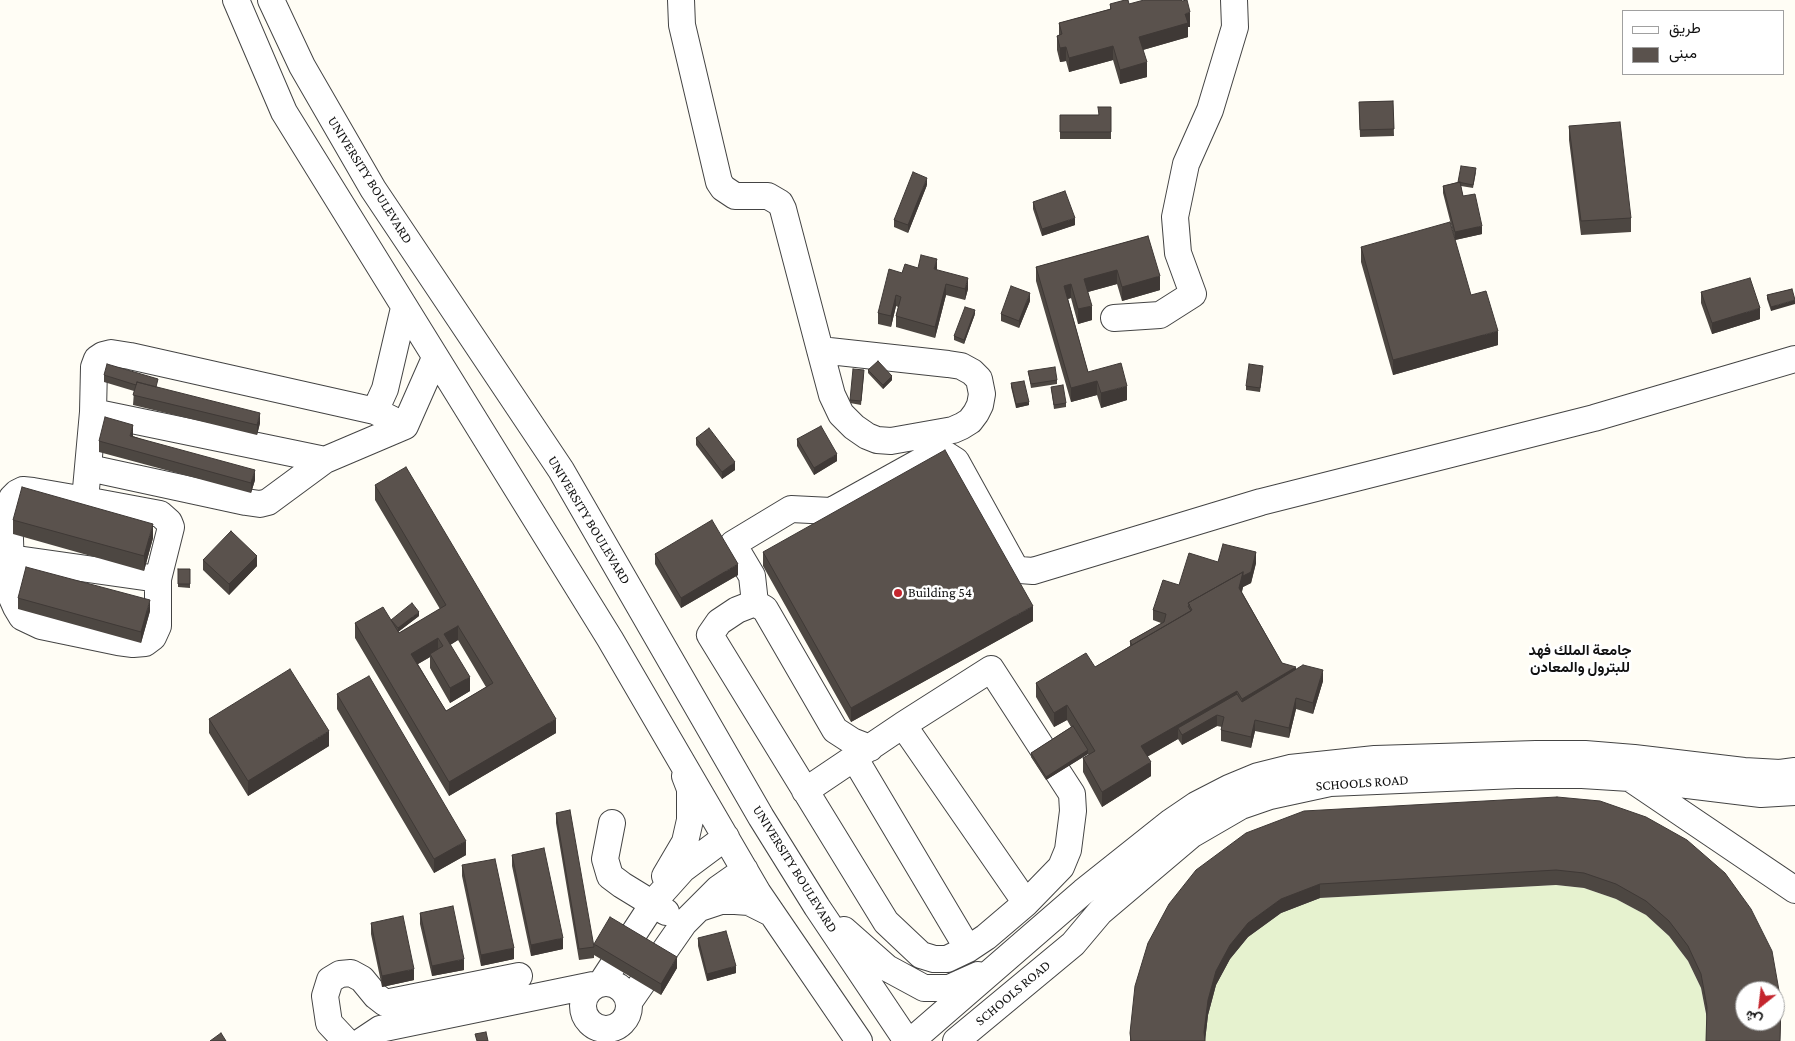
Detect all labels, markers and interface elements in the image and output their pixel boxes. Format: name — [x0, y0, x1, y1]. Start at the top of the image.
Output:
legend — [1622, 10, 1785, 75]
text: طريق — [1669, 20, 1701, 36]
text: مبنى — [1669, 45, 1697, 61]
street label: UNIVERSITY BOULEVARD — [324, 113, 416, 247]
street label: UNIVERSITY BOULEVARD — [544, 453, 634, 587]
place label: Building 54 — [908, 585, 972, 601]
marker: Building 54 — [892, 587, 904, 599]
district label: جامعة الملك فهد للبترول والمعادن — [1529, 641, 1631, 676]
street label: SCHOOLS ROAD — [1315, 771, 1409, 795]
street label: UNIVERSITY BOULEVARD — [749, 802, 841, 936]
street label: SCHOOLS ROAD — [972, 957, 1054, 1029]
north arrow — [1735, 981, 1785, 1031]
text: ش — [1742, 1007, 1764, 1029]

